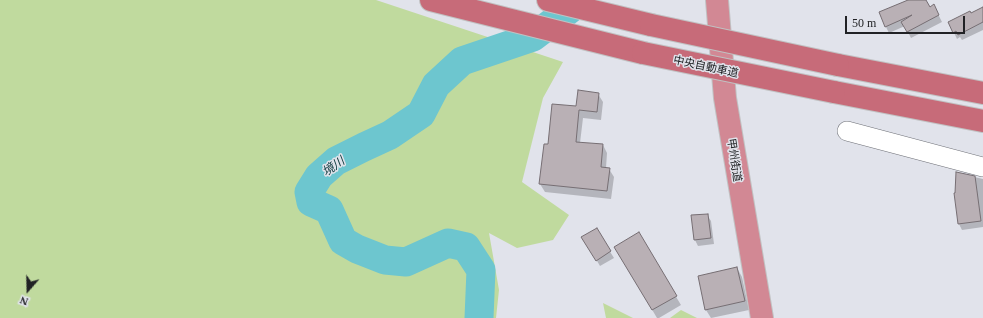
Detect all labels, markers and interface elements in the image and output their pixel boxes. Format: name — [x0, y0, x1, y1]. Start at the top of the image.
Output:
scale bar — [847, 8, 967, 34]
text: 50 m — [852, 16, 876, 30]
street label: 中央自動車道 — [672, 53, 740, 79]
street label: 甲州街道 — [725, 137, 745, 183]
water label: 境川 — [319, 153, 347, 179]
north arrow — [8, 270, 48, 310]
text: N — [18, 294, 30, 308]

